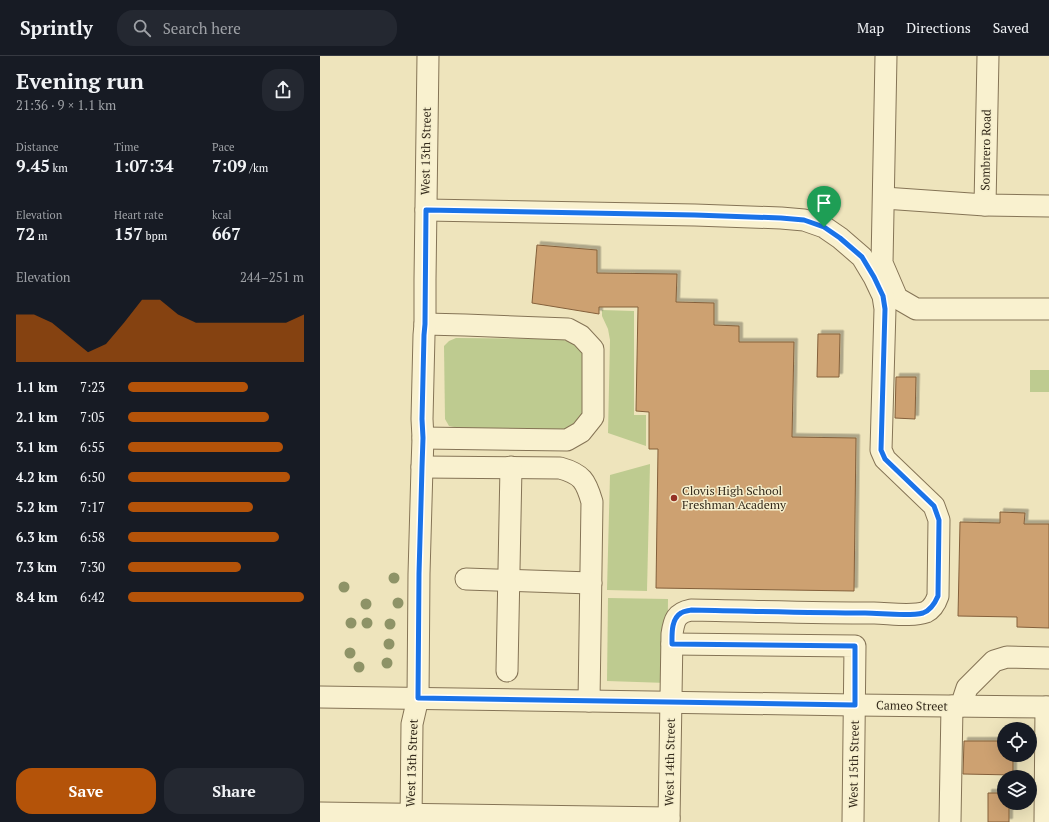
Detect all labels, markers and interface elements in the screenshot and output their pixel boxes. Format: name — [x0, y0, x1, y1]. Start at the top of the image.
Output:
search box — [117, 10, 397, 46]
text: Sprintly — [20, 15, 93, 40]
icon: search — [131, 17, 153, 39]
text: Search here — [163, 18, 241, 38]
text: Map — [857, 18, 884, 37]
text: Directions — [906, 18, 971, 37]
text: Saved — [993, 18, 1029, 37]
text: Evening run — [16, 66, 144, 95]
button: share — [262, 69, 304, 111]
text: 21:36 · 9 × 1.1 km — [16, 96, 116, 114]
street label: West 13th Street — [417, 106, 434, 195]
street label: Sombrero Road — [977, 109, 994, 191]
text: Distance — [16, 140, 59, 154]
text: Time — [114, 140, 139, 154]
text: Pace — [212, 140, 235, 154]
text: 9.45 — [16, 154, 50, 177]
text: 1:07:34 — [114, 154, 174, 177]
text: 7:09 — [212, 154, 247, 177]
text: km — [50, 161, 68, 175]
text: /km — [247, 161, 268, 175]
pin — [807, 186, 841, 227]
icon: arrive — [813, 192, 835, 214]
text: Elevation — [16, 208, 62, 222]
text: Heart rate — [114, 208, 163, 222]
text: kcal — [212, 208, 232, 222]
text: 72 — [16, 222, 35, 245]
text: 157 — [114, 222, 143, 245]
text: 667 — [212, 222, 241, 245]
text: m — [35, 229, 47, 243]
text: bpm — [143, 229, 167, 243]
text: Elevation — [16, 268, 71, 286]
text: 244–251 m — [240, 268, 304, 286]
text: 1.1 km — [16, 378, 58, 396]
text: 7:23 — [80, 378, 105, 396]
text: 2.1 km — [16, 408, 58, 426]
text: 7:05 — [80, 408, 105, 426]
text: 3.1 km — [16, 438, 58, 456]
text: 6:55 — [80, 438, 105, 456]
text: 4.2 km — [16, 468, 58, 486]
text: 6:50 — [80, 468, 105, 486]
place label: Clovis High School Freshman Academy — [682, 483, 787, 512]
marker: Clovis High School Freshman Academy — [669, 493, 679, 503]
text: 5.2 km — [16, 498, 58, 516]
text: 7:17 — [80, 498, 105, 516]
text: 6.3 km — [16, 528, 58, 546]
text: 6:58 — [80, 528, 105, 546]
text: 7.3 km — [16, 558, 57, 576]
text: 7:30 — [80, 558, 105, 576]
text: 8.4 km — [16, 588, 58, 606]
text: 6:42 — [80, 588, 105, 606]
street label: Cameo Street — [876, 697, 949, 714]
street label: West 14th Street — [661, 717, 678, 806]
street label: West 13th Street — [402, 718, 421, 807]
street label: West 15th Street — [845, 719, 862, 808]
map controls — [997, 722, 1037, 810]
button: locate — [997, 722, 1037, 762]
button: Save — [16, 768, 156, 814]
button: Share — [164, 768, 304, 814]
button: layers — [997, 770, 1037, 810]

